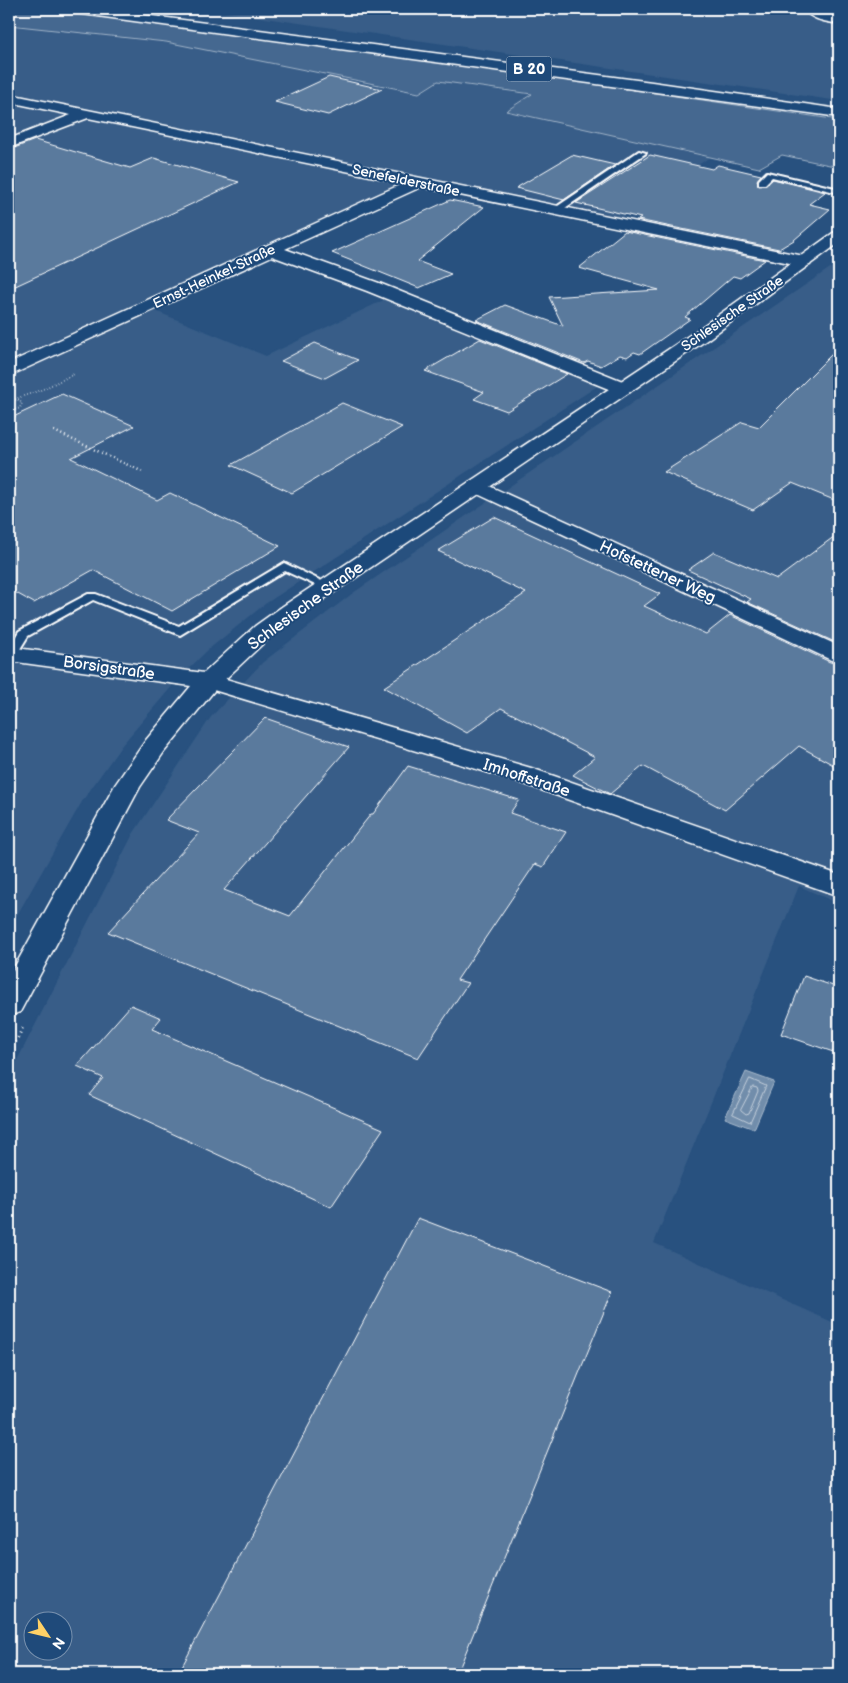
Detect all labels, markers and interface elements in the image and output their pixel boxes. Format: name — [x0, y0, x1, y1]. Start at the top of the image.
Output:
road number: B 20 — [506, 56, 552, 82]
street label: Senefelderstraße — [351, 161, 461, 200]
street label: Ernst-Heinkel-Straße — [150, 241, 278, 312]
street label: Schlesische Straße — [678, 272, 787, 355]
street label: Hofstettener Weg — [596, 537, 719, 608]
street label: Schlesische Straße — [245, 558, 368, 654]
street label: Borsigstraße — [62, 653, 156, 684]
street label: Imhoffstraße — [481, 755, 573, 802]
north arrow — [22, 1610, 72, 1660]
text: N — [48, 1634, 68, 1652]

